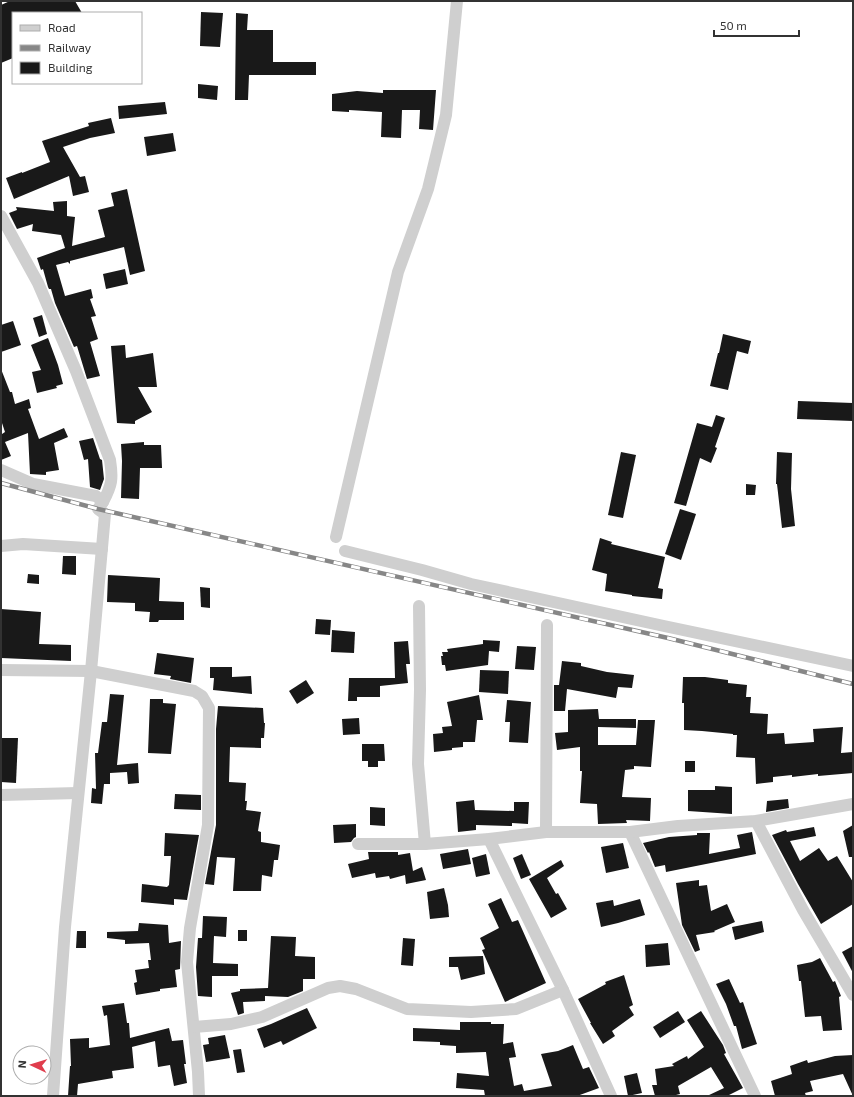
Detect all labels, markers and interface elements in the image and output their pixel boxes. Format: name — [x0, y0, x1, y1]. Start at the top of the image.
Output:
legend — [12, 12, 142, 84]
scale bar — [714, 12, 799, 38]
text: 50 m — [720, 18, 747, 32]
text: Road — [48, 20, 76, 34]
text: Railway — [48, 40, 92, 54]
text: Building — [48, 60, 93, 74]
north arrow — [12, 1045, 52, 1085]
text: N — [15, 1060, 28, 1069]

